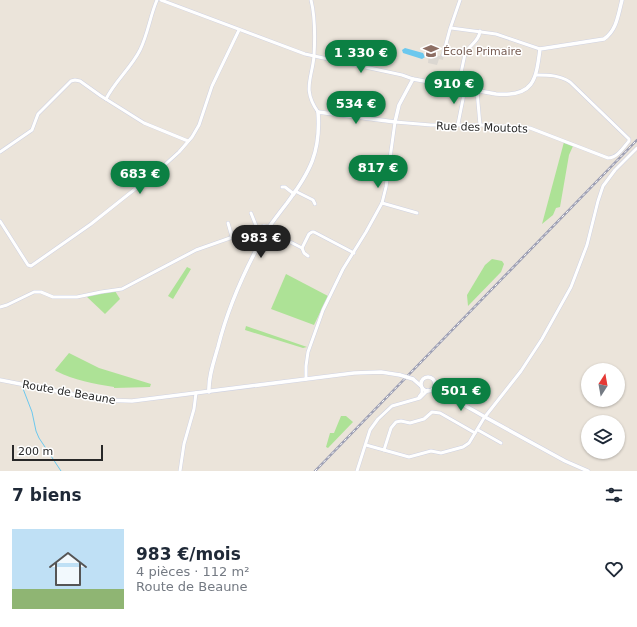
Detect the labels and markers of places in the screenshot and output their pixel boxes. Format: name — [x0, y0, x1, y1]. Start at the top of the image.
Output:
pin: 1 330 € — [324, 40, 398, 74]
school or university icon: École Primaire — [422, 42, 440, 60]
place label: École Primaire — [443, 45, 522, 58]
pin: 910 € — [426, 71, 482, 105]
pin: 534 € — [328, 91, 384, 125]
pin: 817 € — [350, 155, 406, 189]
pin: 683 € — [112, 161, 168, 195]
pin: 983 € — [233, 225, 289, 259]
pin: 501 € — [433, 378, 489, 412]

